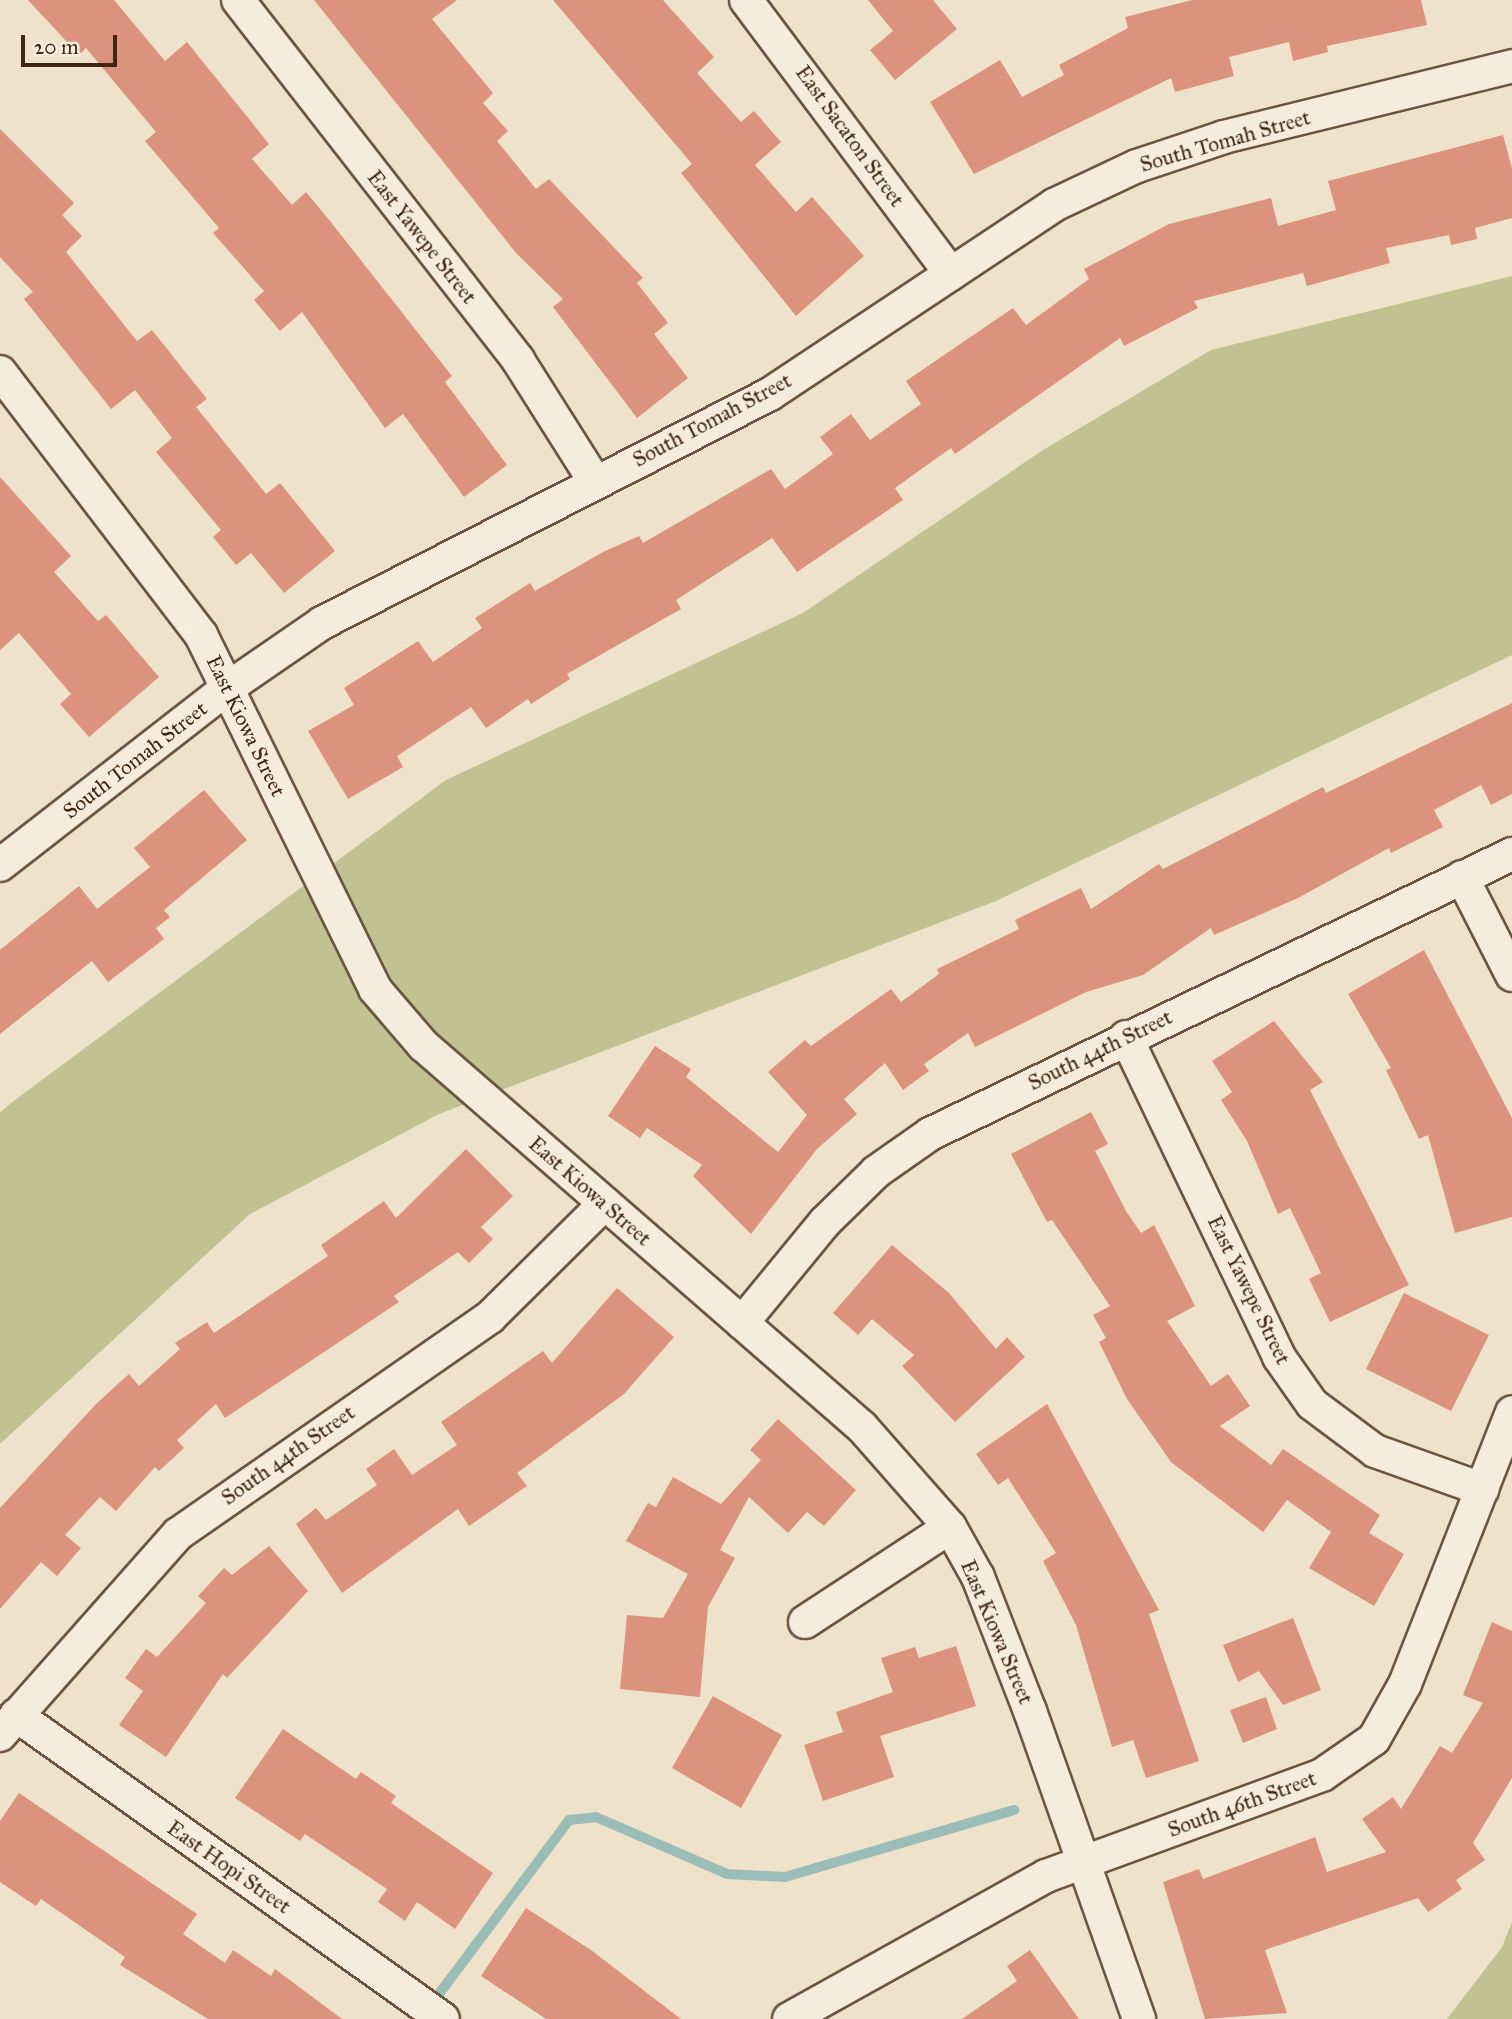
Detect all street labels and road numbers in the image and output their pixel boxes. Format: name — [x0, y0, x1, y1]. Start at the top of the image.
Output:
street label: East Sacaton Street — [790, 60, 910, 212]
street label: South Tomah Street — [1137, 105, 1313, 177]
street label: East Yawepe Street — [362, 165, 482, 309]
street label: South Tomah Street — [628, 368, 796, 472]
street label: East Kiowa Street — [201, 651, 291, 801]
street label: South Tomah Street — [58, 696, 212, 824]
street label: South 44th Street — [1024, 1004, 1176, 1096]
street label: East Kiowa Street — [524, 1131, 656, 1251]
street label: East Yawepe Street — [1202, 1211, 1296, 1369]
street label: South 44th Street — [217, 1400, 359, 1510]
street label: East Kiowa Street — [955, 1556, 1039, 1708]
street label: South 46th Street — [1164, 1765, 1320, 1843]
street label: East Hopi Street — [162, 1815, 296, 1919]

